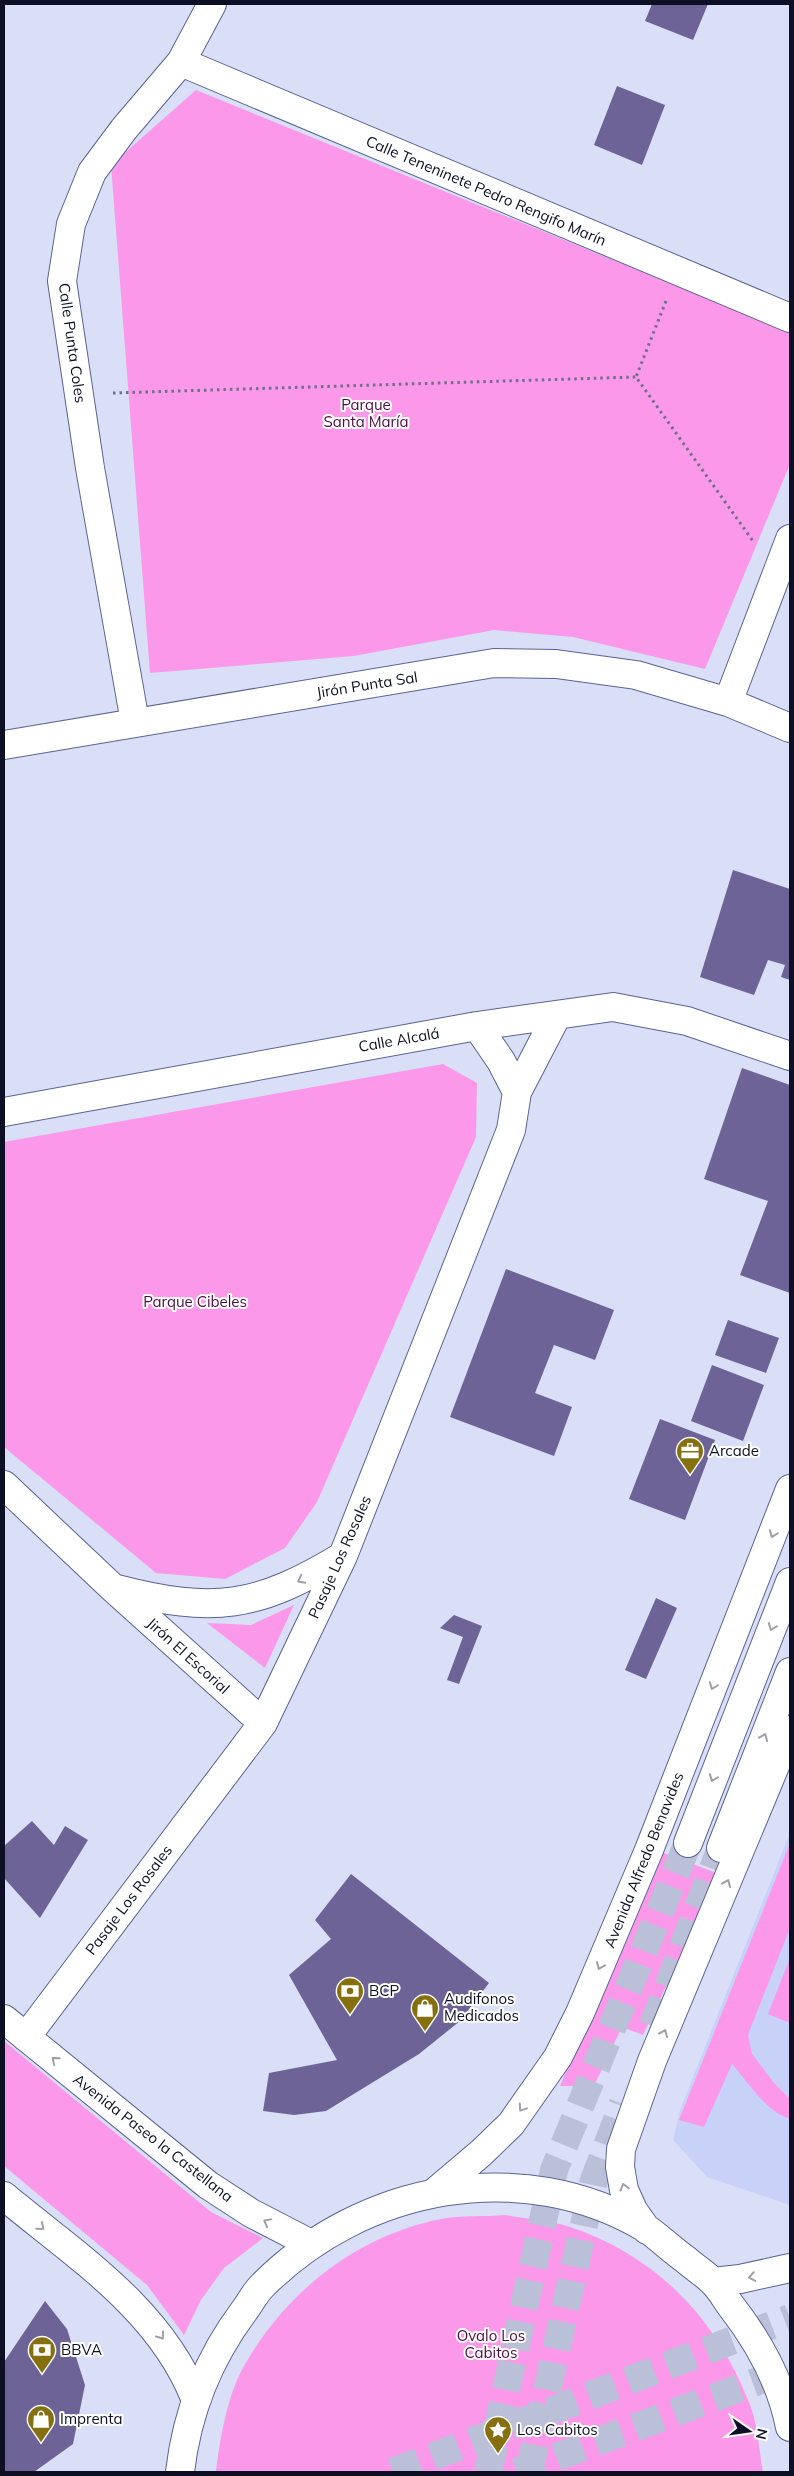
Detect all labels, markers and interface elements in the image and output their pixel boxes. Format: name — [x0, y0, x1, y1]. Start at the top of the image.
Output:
street label: Calle Teneninete Pedro Rengifo Marín — [363, 131, 609, 250]
street label: Calle Punta Coles — [55, 282, 90, 404]
park label: Parque Santa María — [323, 395, 409, 431]
street label: Jirón Punta Sal — [315, 667, 419, 702]
street label: Calle Alcalá — [357, 1023, 441, 1056]
park label: Parque Cibeles — [143, 1292, 247, 1311]
office icon: Arcade — [675, 1436, 705, 1475]
place label: Arcade — [709, 1441, 759, 1460]
street label: Pasaje Los Rosales — [304, 1492, 375, 1621]
one-way arrow — [768, 1529, 779, 1538]
one-way arrow — [297, 1574, 306, 1584]
street label: Jirón El Escorial — [143, 1613, 234, 1698]
one-way arrow — [768, 1622, 779, 1631]
one-way arrow — [709, 1681, 720, 1690]
one-way arrow — [758, 1733, 769, 1742]
street label: Avenida Alfredo Benavides — [600, 1769, 688, 1950]
one-way arrow — [709, 1774, 719, 1782]
street label: Pasaje Los Rosales — [81, 1841, 176, 1958]
one-way arrow — [720, 1879, 731, 1888]
one-way arrow — [596, 1961, 607, 1970]
bank icon: BCP — [335, 1976, 365, 2015]
place label: BCP — [369, 1981, 399, 2000]
place label: Audifonos Medicados — [444, 1989, 519, 2025]
shop icon: Audifonos Medicados — [410, 1993, 440, 2032]
one-way arrow — [658, 2029, 668, 2038]
one-way arrow — [51, 2057, 60, 2066]
street label: Avenida Paseo la Castellana — [70, 2069, 237, 2206]
one-way arrow — [519, 2102, 528, 2111]
one-way arrow — [619, 2183, 630, 2192]
one-way arrow — [264, 2218, 273, 2228]
one-way arrow — [35, 2221, 44, 2230]
one-way arrow — [748, 2271, 756, 2281]
park label: Ovalo Los Cabitos — [457, 2326, 525, 2362]
one-way arrow — [155, 2330, 164, 2340]
bank icon: BBVA — [27, 2335, 57, 2374]
place label: BBVA — [61, 2340, 102, 2359]
shop icon: Imprenta — [26, 2404, 56, 2443]
north arrow — [724, 2406, 774, 2456]
place label: Imprenta — [60, 2409, 123, 2428]
place icon: Los Cabitos — [483, 2415, 513, 2454]
place label: Los Cabitos — [517, 2420, 598, 2439]
text: N — [752, 2427, 772, 2441]

